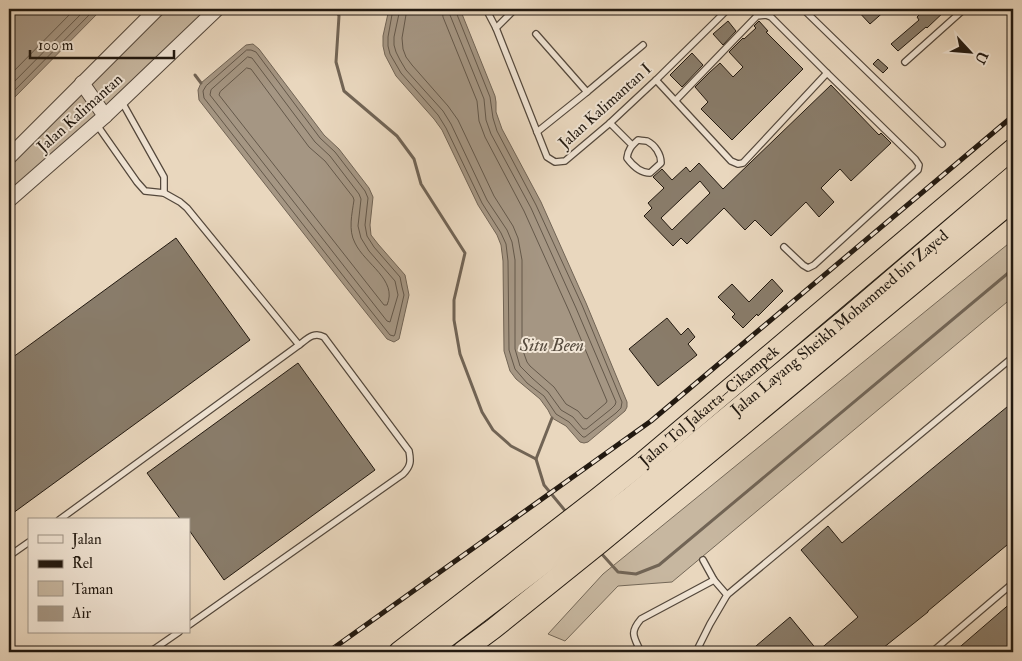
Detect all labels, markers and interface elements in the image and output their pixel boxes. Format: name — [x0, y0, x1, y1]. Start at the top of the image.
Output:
scale bar — [30, 28, 174, 60]
north arrow — [944, 28, 994, 78]
text: 100 m — [38, 36, 74, 55]
text: U — [971, 48, 991, 67]
street label: Jalan Kalimantan I — [554, 59, 656, 154]
street label: Jalan Kalimantan — [32, 69, 128, 158]
street label: Jalan Layang Sheikh Mohammed bin Zayed — [726, 226, 953, 421]
water label: Situ Been — [519, 334, 584, 357]
street label: Jalan Tol Jakarta–Cikampek — [634, 341, 784, 472]
legend — [28, 518, 190, 634]
text: Jalan — [71, 530, 102, 550]
text: Rel — [72, 554, 93, 573]
text: Taman — [72, 580, 113, 599]
text: Air — [71, 604, 92, 623]

